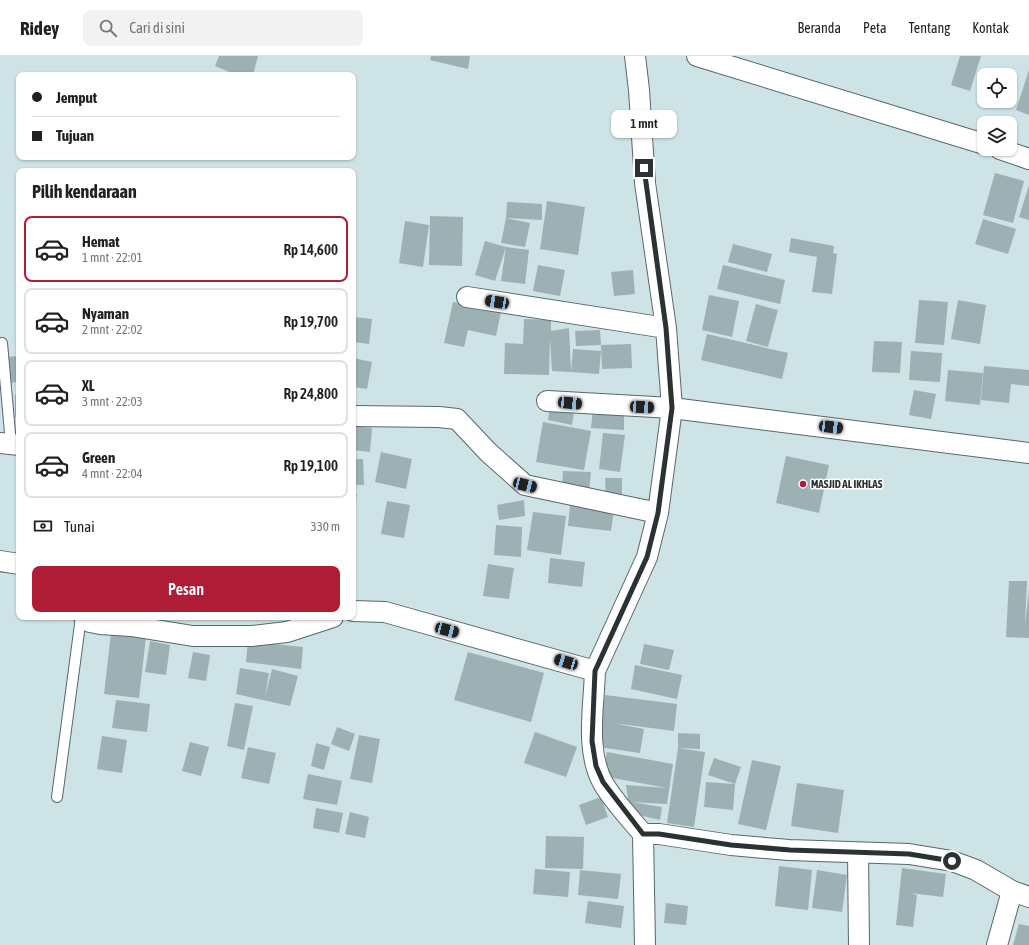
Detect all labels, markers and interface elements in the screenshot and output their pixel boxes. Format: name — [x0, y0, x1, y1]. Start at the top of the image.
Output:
search box — [83, 10, 363, 46]
text: Ridey — [20, 17, 59, 39]
icon: search — [97, 17, 119, 39]
text: Cari di sini — [129, 19, 185, 36]
text: Beranda — [798, 20, 841, 36]
text: Peta — [863, 20, 887, 36]
text: Tentang — [909, 20, 950, 36]
text: Kontak — [972, 20, 1009, 36]
map controls — [977, 68, 1017, 156]
button: locate — [977, 68, 1017, 108]
text: Jemput — [56, 89, 97, 106]
callout: 1 mnt — [611, 110, 677, 138]
text: 1 mnt — [630, 116, 658, 131]
button: layers — [977, 116, 1017, 156]
text: Tujuan — [56, 127, 94, 144]
route end — [635, 159, 653, 177]
text: Pilih kendaraan — [32, 181, 137, 202]
icon: car — [34, 231, 70, 267]
text: Hemat — [82, 233, 120, 250]
text: Rp 14,600 — [283, 241, 338, 258]
text: 1 mnt · 22:01 — [82, 250, 143, 265]
car — [484, 294, 510, 310]
icon: car — [34, 303, 70, 339]
text: Nyaman — [82, 305, 129, 322]
text: Rp 19,700 — [283, 313, 338, 330]
text: 2 mnt · 22:02 — [82, 322, 143, 337]
icon: car — [34, 375, 70, 411]
text: XL — [82, 377, 95, 394]
text: Rp 24,800 — [283, 385, 338, 402]
text: 3 mnt · 22:03 — [82, 394, 143, 409]
car — [558, 396, 582, 410]
car — [630, 400, 654, 414]
car — [818, 420, 844, 434]
icon: car — [34, 447, 70, 483]
text: Green — [82, 449, 115, 466]
text: Rp 19,100 — [283, 457, 338, 474]
text: 4 mnt · 22:04 — [82, 466, 143, 481]
car — [512, 476, 538, 494]
place label: MASJID AL IKHLAS — [811, 478, 883, 490]
marker: MASJID AL IKHLAS — [798, 479, 808, 489]
icon: cash — [32, 515, 54, 537]
text: Tunai — [64, 518, 95, 535]
text: 330 m — [311, 519, 340, 534]
button: Pesan — [32, 566, 340, 612]
car — [434, 621, 460, 639]
car — [553, 653, 579, 671]
route start — [943, 852, 961, 870]

